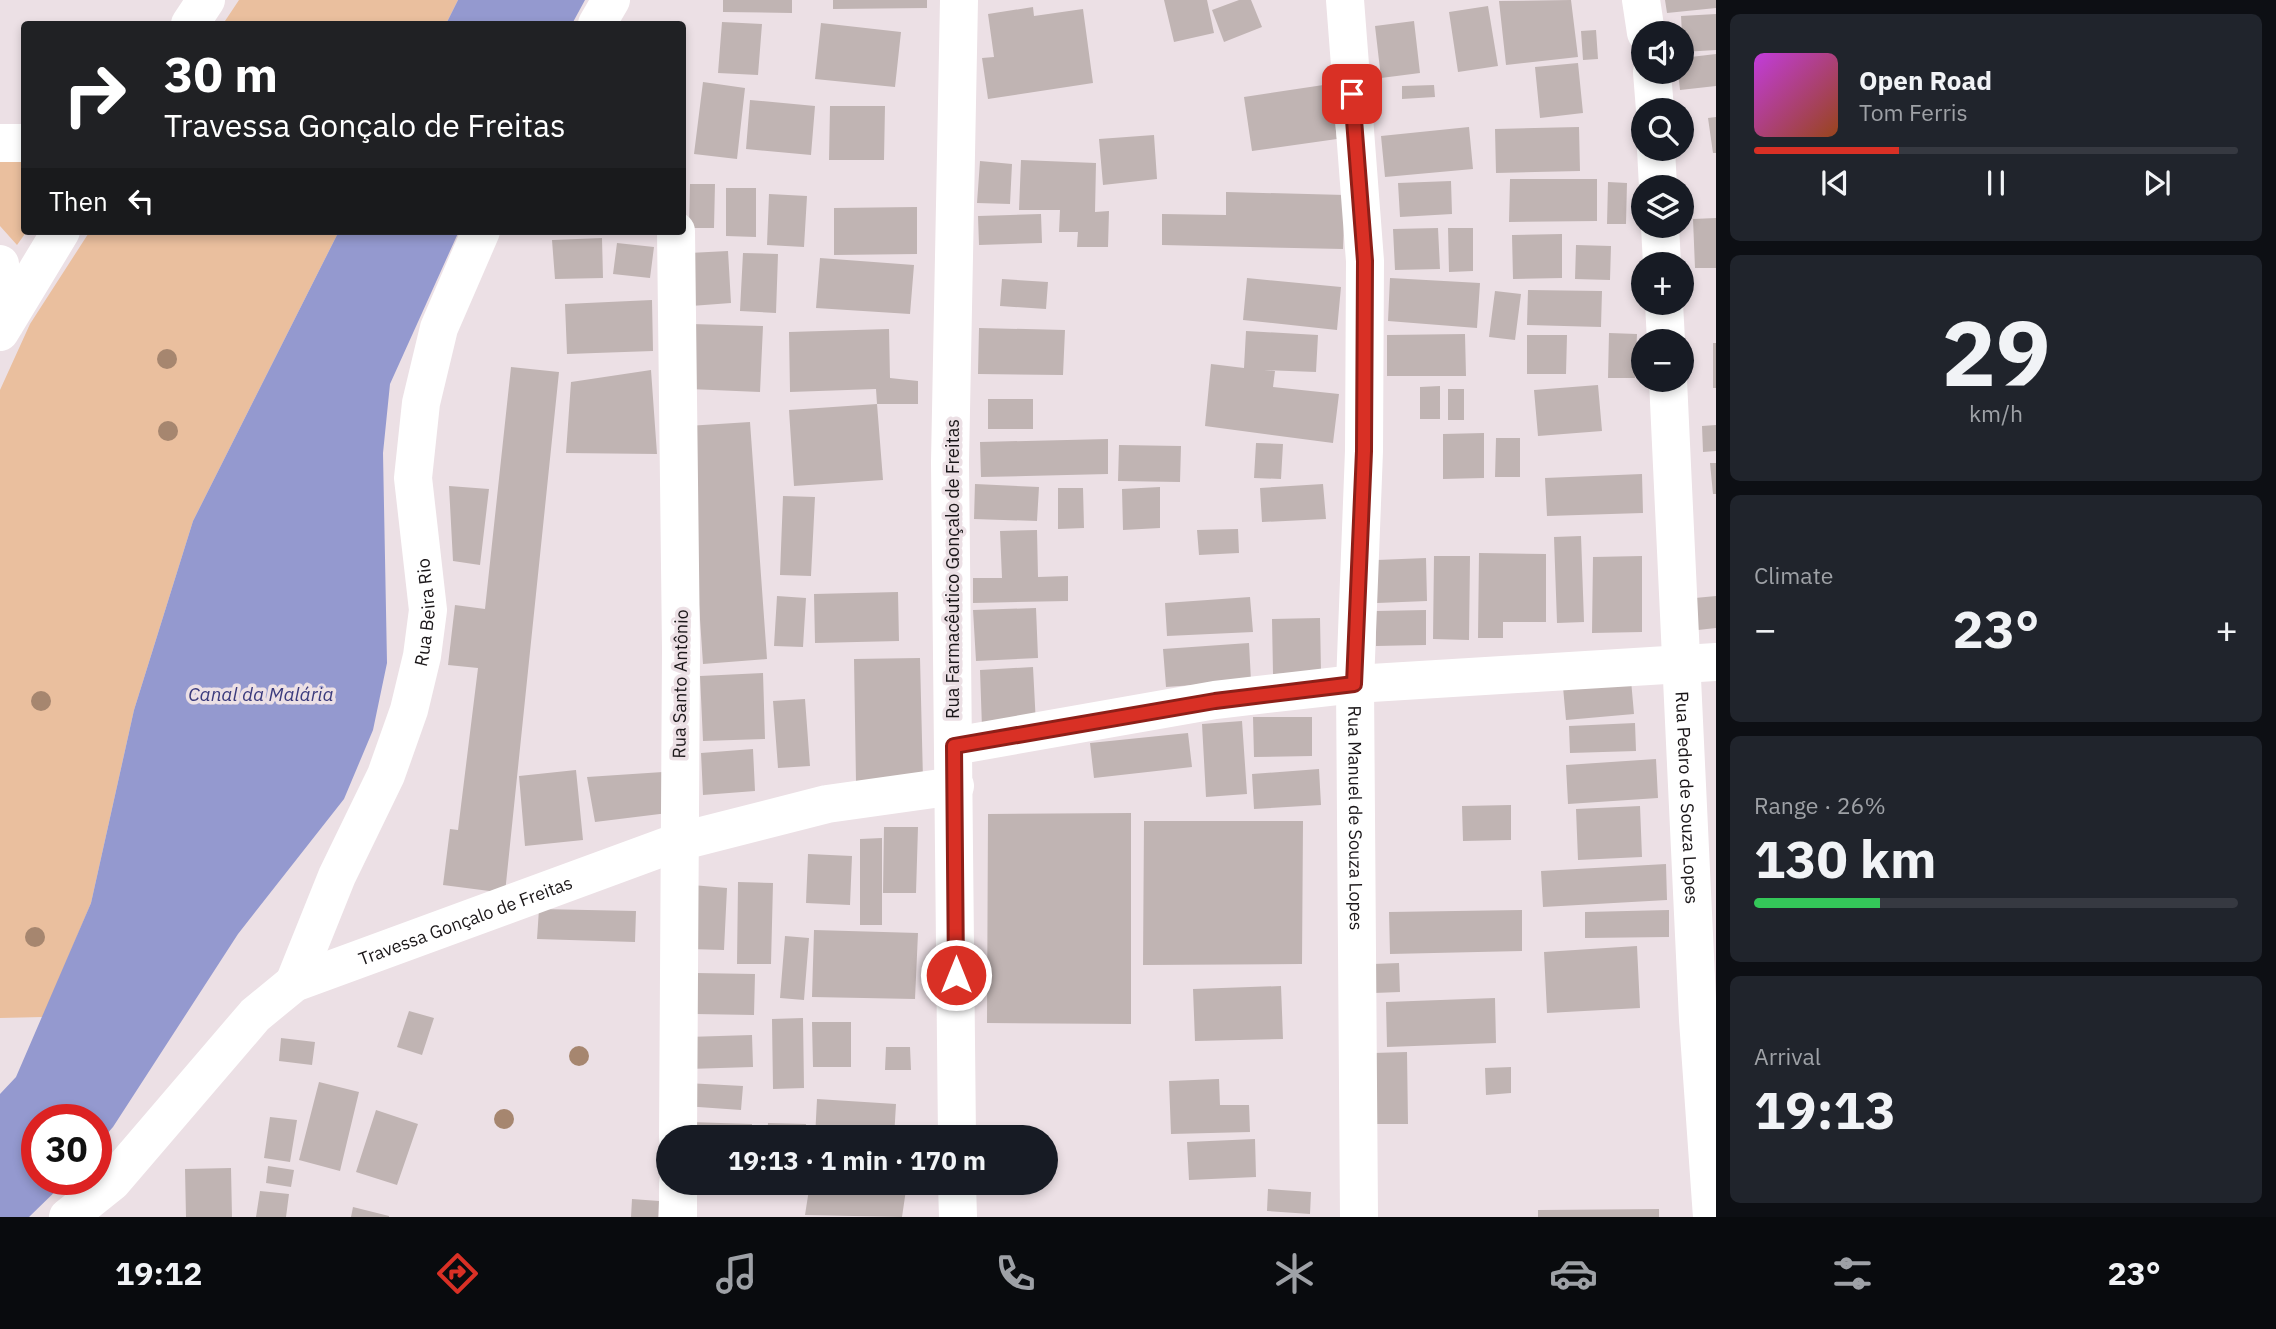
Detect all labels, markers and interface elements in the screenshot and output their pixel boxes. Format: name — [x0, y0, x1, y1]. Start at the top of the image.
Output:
map controls — [1631, 21, 1694, 392]
button: sound — [1631, 21, 1694, 84]
text: 30 m — [164, 42, 278, 105]
icon: right — [49, 49, 140, 140]
text: Open Road — [1859, 63, 1992, 97]
pin — [1322, 64, 1382, 124]
icon: arrive — [1333, 75, 1371, 113]
text: Tom Ferris — [1859, 97, 1968, 127]
button: search — [1631, 98, 1694, 161]
text: Travessa Gonçalo de Freitas — [164, 104, 566, 146]
icon: previous — [1816, 164, 1854, 202]
icon: pause — [1977, 164, 2015, 202]
icon: next — [2138, 164, 2176, 202]
button: layers — [1631, 175, 1694, 238]
icon: left — [122, 182, 160, 220]
text: Then — [49, 184, 108, 218]
button: + — [1631, 252, 1694, 315]
text: 29 — [1941, 293, 2051, 411]
button: − — [1631, 329, 1694, 392]
text: km/h — [1969, 398, 2023, 428]
street label: Rua Farmacêutico Gonçalo de Freitas — [941, 419, 964, 719]
street label: Rua Beira Rio — [408, 557, 440, 669]
text: Climate — [1754, 560, 1833, 590]
text: 23° — [1953, 595, 2039, 662]
text: − — [1754, 604, 1777, 653]
text: + — [2215, 604, 2238, 653]
street label: Rua Santo Antônio — [667, 609, 693, 759]
water label: Canal da Malária — [188, 682, 334, 706]
street label: Rua Pedro de Souza Lopes — [1671, 691, 1704, 905]
street label: Rua Manuel de Souza Lopes — [1344, 705, 1368, 931]
text: Range · 26% — [1754, 790, 1886, 820]
text: 130 km — [1754, 825, 1936, 892]
street label: Travessa Gonçalo de Freitas — [355, 870, 575, 970]
position arrow — [919, 938, 993, 1012]
text: Arrival — [1754, 1041, 1821, 1071]
text: 19:13 — [1754, 1076, 1896, 1143]
speed limit sign: 30 — [21, 1104, 112, 1195]
text: 19:13 · 1 min · 170 m — [728, 1143, 986, 1177]
icon: directions — [433, 1249, 482, 1298]
icon: music — [712, 1249, 761, 1298]
icon: phone — [991, 1249, 1040, 1298]
icon: climate — [1270, 1249, 1319, 1298]
icon: car — [1549, 1249, 1598, 1298]
icon: filters — [1828, 1249, 1877, 1298]
text: 19:12 — [115, 1252, 202, 1294]
text: 23° — [2107, 1252, 2161, 1294]

